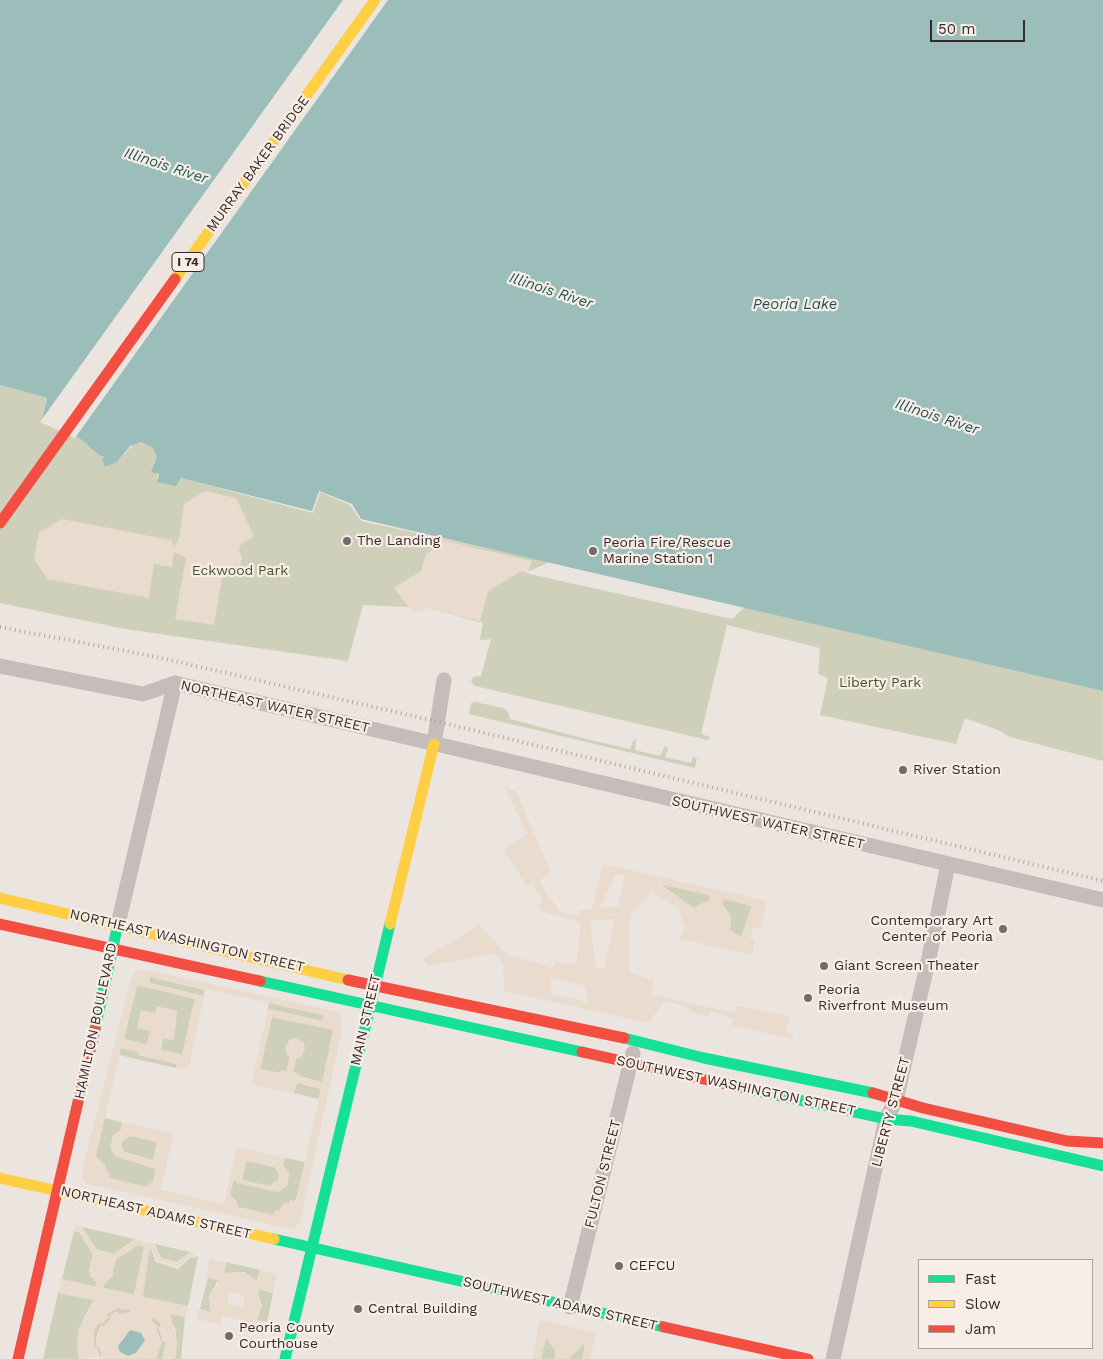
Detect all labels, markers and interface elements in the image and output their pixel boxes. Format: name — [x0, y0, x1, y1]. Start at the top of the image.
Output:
scale bar — [933, 10, 1028, 42]
text: 50 m — [938, 20, 975, 38]
street label: MURRAY BAKER BRIDGE — [203, 93, 313, 235]
water label: Illinois River — [122, 144, 210, 188]
road number: I 74 — [172, 252, 204, 272]
water label: Illinois River — [507, 269, 595, 313]
water label: Peoria Lake — [753, 296, 837, 314]
water label: Illinois River — [893, 395, 981, 439]
place label: The Landing — [357, 533, 440, 549]
marker: The Landing — [341, 535, 353, 547]
place label: Peoria Fire/Rescue Marine Station 1 — [603, 535, 731, 568]
marker: Peoria Fire/Rescue Marine Station 1 — [587, 545, 599, 557]
park label: Eckwood Park — [192, 563, 288, 579]
park label: Liberty Park — [839, 675, 921, 691]
street label: NORTHEAST WATER STREET — [179, 677, 371, 737]
place label: River Station — [913, 762, 1001, 778]
marker: River Station — [897, 764, 909, 776]
street label: SOUTHWEST WATER STREET — [670, 793, 866, 853]
street label: NORTHEAST WASHINGTON STREET — [68, 906, 306, 976]
place label: Contemporary Art Center of Peoria — [870, 913, 993, 946]
marker: Contemporary Art Center of Peoria — [997, 923, 1009, 935]
street label: HAMILTON BOULEVARD — [71, 941, 121, 1101]
place label: Giant Screen Theater — [834, 958, 979, 974]
marker: Giant Screen Theater — [818, 960, 830, 972]
street label: MAIN STREET — [347, 973, 385, 1067]
place label: Peoria Riverfront Museum — [818, 982, 949, 1014]
marker: Peoria Riverfront Museum — [802, 992, 814, 1004]
street label: SOUTHWEST WASHINGTON STREET — [615, 1052, 857, 1120]
street label: LIBERTY STREET — [868, 1055, 914, 1169]
street label: FULTON STREET — [581, 1118, 625, 1230]
street label: NORTHEAST ADAMS STREET — [59, 1183, 253, 1243]
place label: CEFCU — [629, 1258, 675, 1274]
legend — [918, 1259, 1093, 1349]
marker: CEFCU — [613, 1260, 625, 1272]
text: Fast — [965, 1270, 996, 1288]
street label: SOUTHWEST ADAMS STREET — [461, 1273, 659, 1335]
text: Slow — [965, 1295, 1001, 1313]
place label: Central Building — [368, 1301, 477, 1317]
marker: Central Building — [352, 1303, 364, 1315]
place label: Peoria County Courthouse — [239, 1320, 334, 1352]
text: Jam — [965, 1320, 996, 1338]
marker: Peoria County Courthouse — [223, 1330, 235, 1342]

